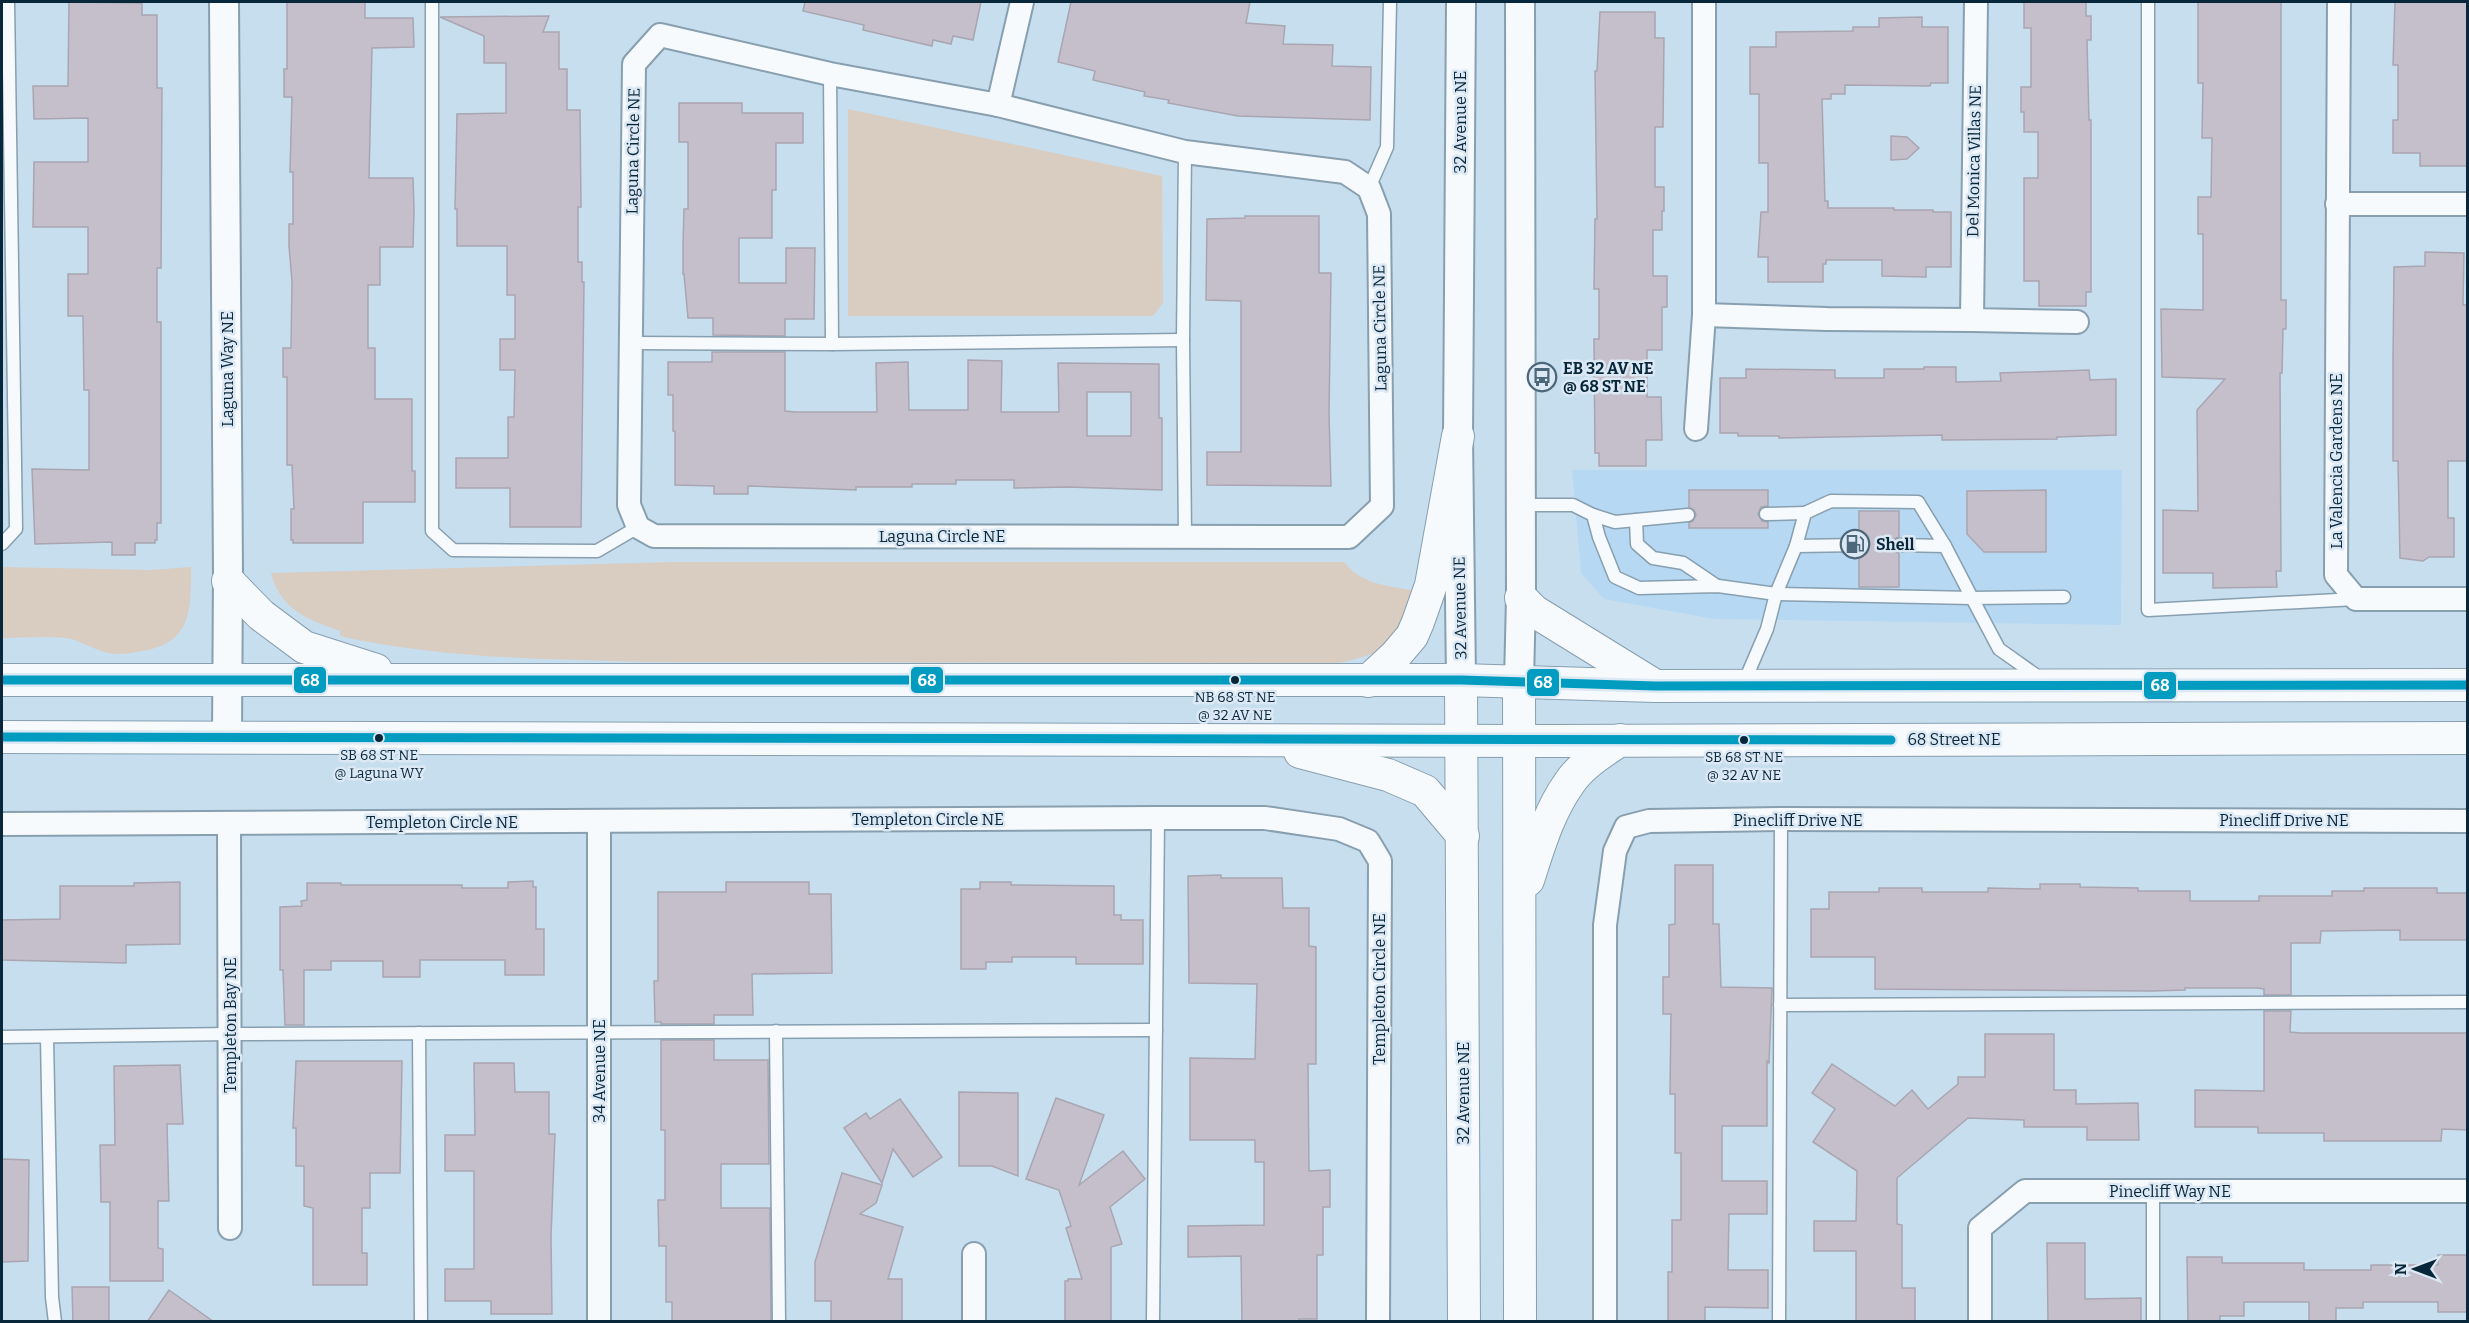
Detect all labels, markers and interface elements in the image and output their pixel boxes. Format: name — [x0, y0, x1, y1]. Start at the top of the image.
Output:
street label: 32 Avenue NE — [1451, 70, 1470, 174]
street label: Del Monica Villas NE — [1963, 85, 1985, 237]
street label: Laguna Circle NE — [622, 87, 644, 215]
street label: Laguna Circle NE — [1369, 264, 1391, 392]
street label: Laguna Way NE — [218, 311, 237, 427]
place label: EB 32 AV NE @ 68 ST NE — [1563, 359, 1653, 396]
bus stop icon: EB 32 AV NE @ 68 ST NE — [1526, 361, 1558, 393]
street label: La Valencia Gardens NE — [2327, 373, 2346, 549]
street label: Laguna Circle NE — [879, 527, 1005, 546]
fuel station icon: Shell — [1839, 528, 1871, 560]
place label: Shell — [1876, 535, 1914, 554]
street label: 32 Avenue NE — [1450, 556, 1470, 660]
line badge: 68 — [293, 666, 327, 694]
line badge: 68 — [910, 666, 944, 694]
line badge: 68 — [1526, 668, 1560, 697]
text: 68 — [300, 671, 320, 690]
text: 68 — [917, 671, 937, 690]
line badge: 68 — [2143, 671, 2177, 700]
text: 68 — [1533, 673, 1553, 692]
marker: NB 68 ST NE @ 32 AV NE — [1229, 674, 1241, 686]
text: 68 — [2150, 676, 2170, 695]
place label: NB 68 ST NE @ 32 AV NE — [1194, 689, 1276, 724]
street label: 68 Street NE — [1907, 730, 2001, 749]
marker: SB 68 ST NE @ Laguna WY — [373, 732, 385, 744]
marker: SB 68 ST NE @ 32 AV NE — [1738, 734, 1750, 746]
place label: SB 68 ST NE @ Laguna WY — [334, 747, 424, 782]
place label: SB 68 ST NE @ 32 AV NE — [1705, 749, 1783, 784]
street label: Templeton Circle NE — [852, 810, 1004, 829]
street label: Pinecliff Drive NE — [1733, 811, 1863, 830]
street label: Pinecliff Drive NE — [2219, 811, 2349, 830]
street label: Templeton Circle NE — [366, 813, 518, 832]
street label: Templeton Circle NE — [1370, 913, 1389, 1065]
street label: Templeton Bay NE — [221, 957, 240, 1093]
street label: 34 Avenue NE — [590, 1019, 609, 1123]
street label: 32 Avenue NE — [1454, 1041, 1473, 1145]
street label: Pinecliff Way NE — [2109, 1182, 2231, 1201]
north arrow — [2385, 1239, 2445, 1299]
text: N — [2391, 1263, 2410, 1275]

